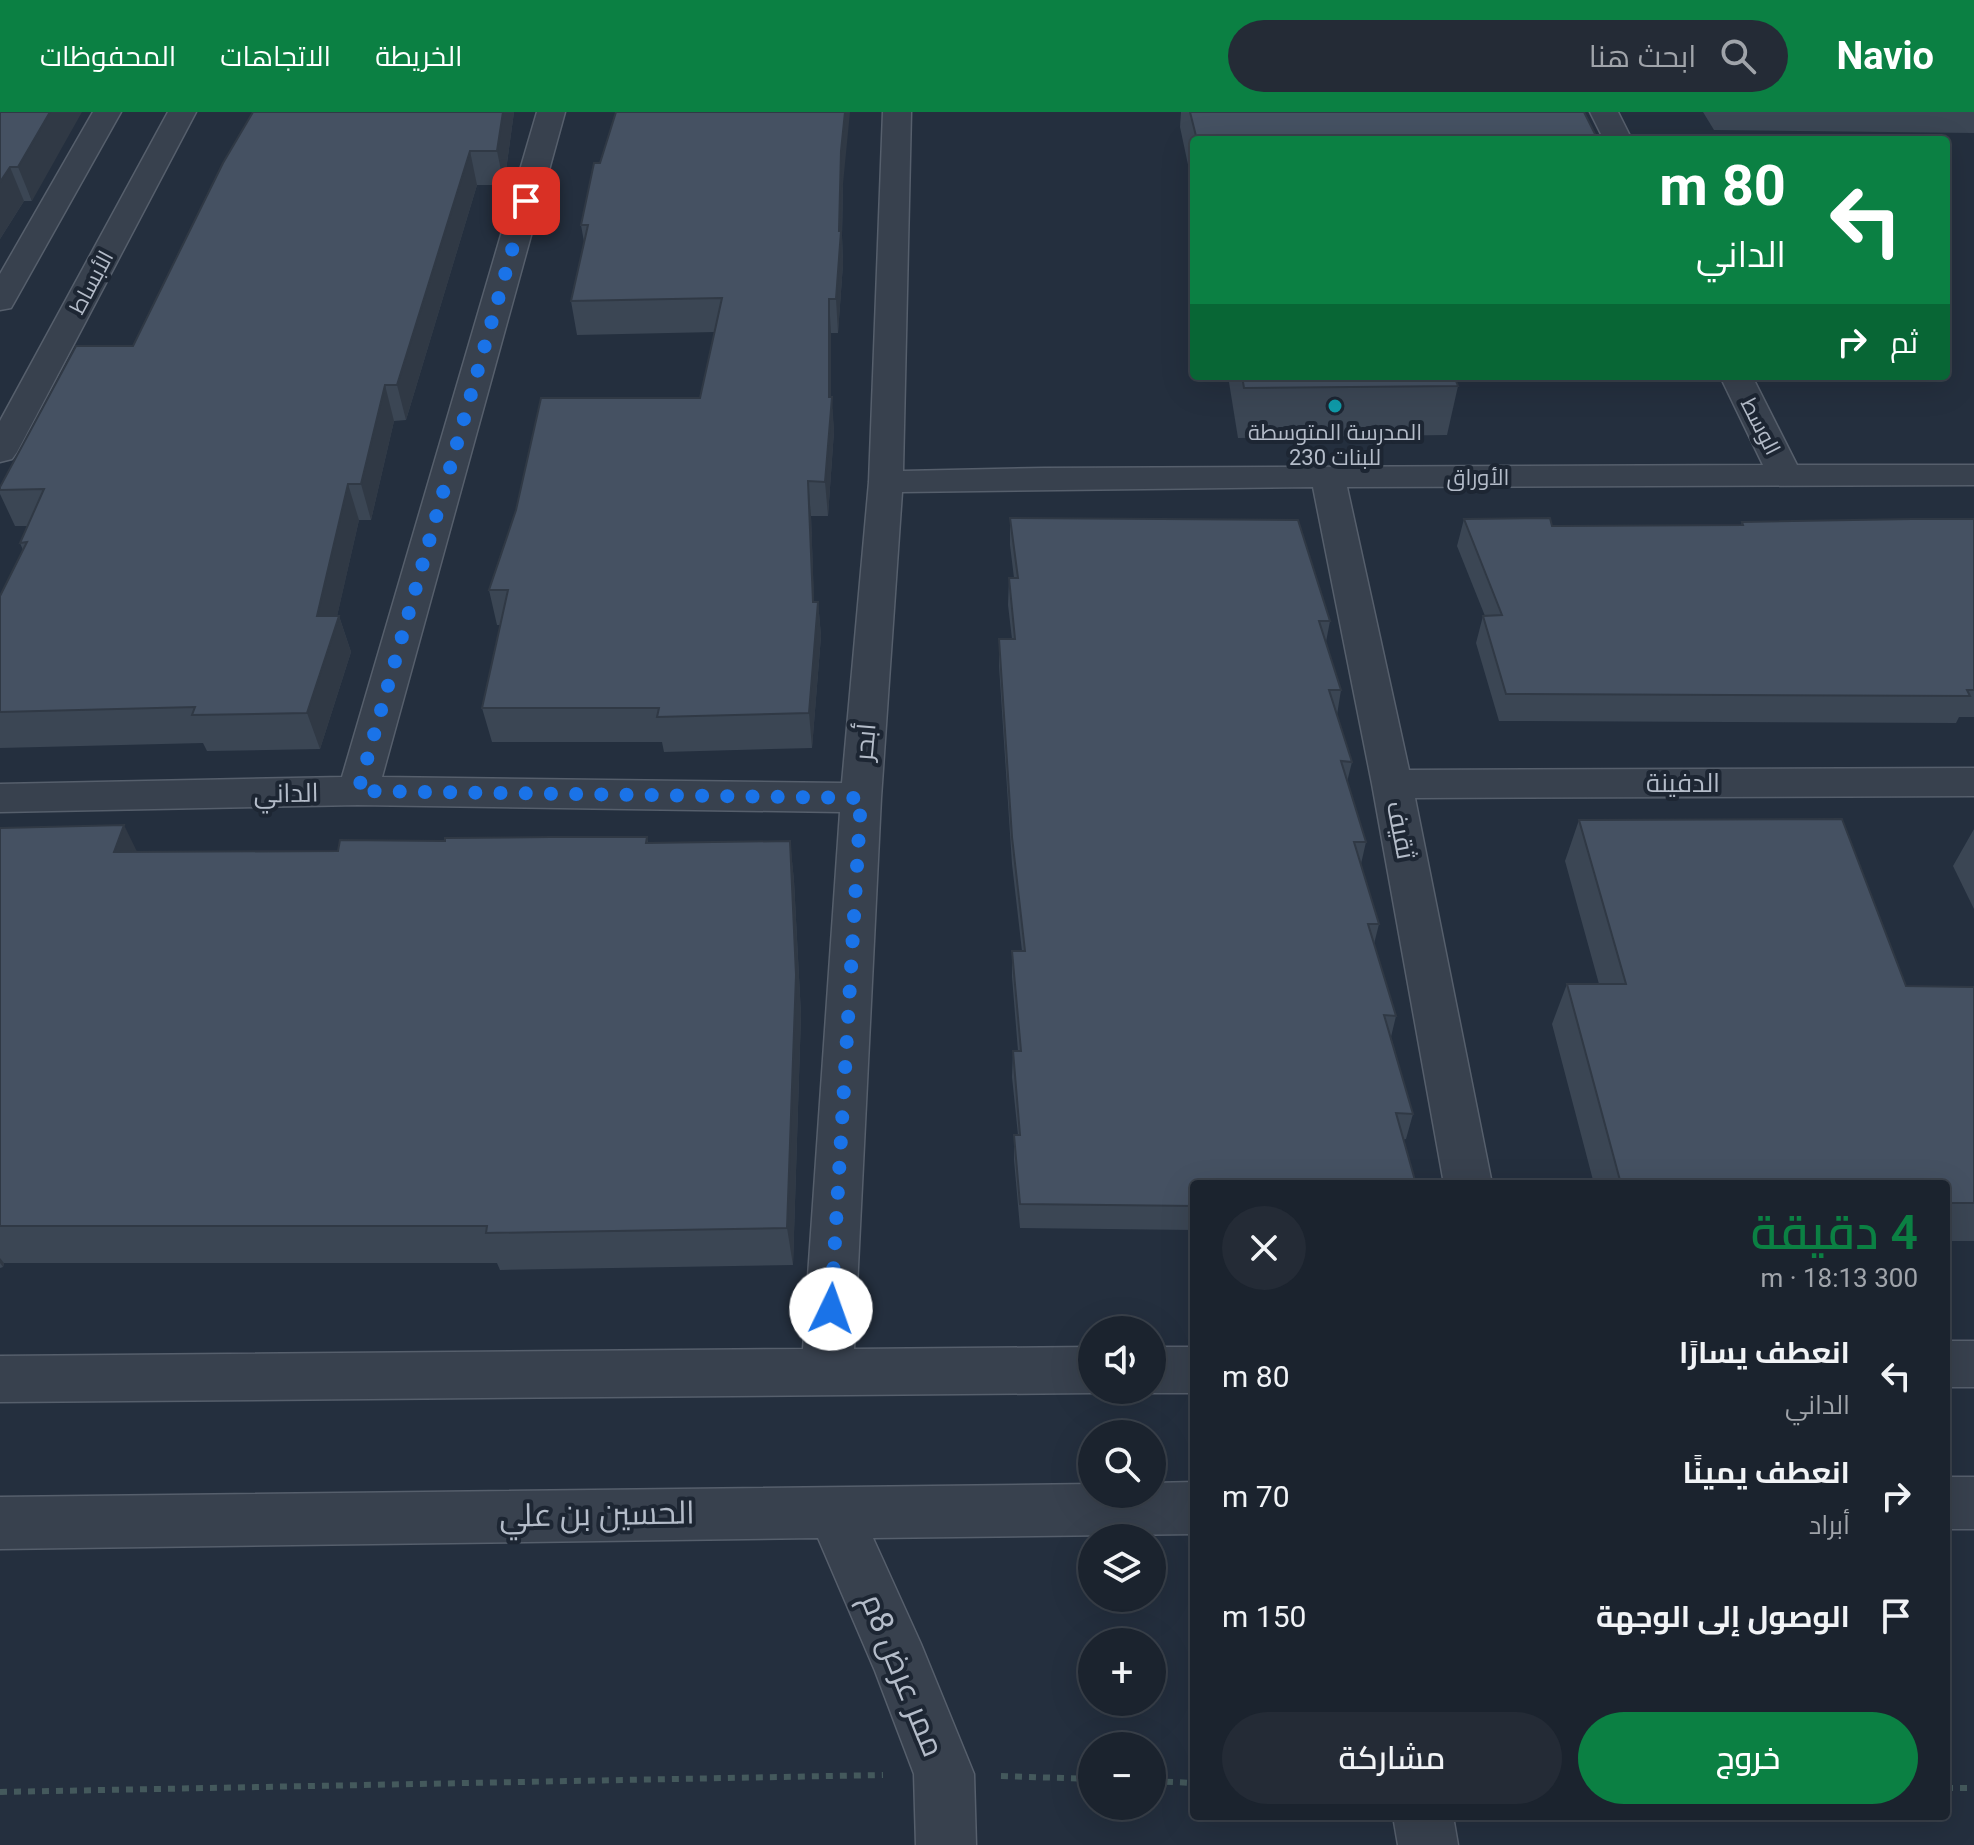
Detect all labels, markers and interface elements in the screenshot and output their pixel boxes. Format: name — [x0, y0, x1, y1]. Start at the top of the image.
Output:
search box — [1228, 20, 1788, 92]
icon: search — [1716, 34, 1760, 78]
text: Navio — [1836, 34, 1934, 78]
text: ابحث هنا — [1589, 39, 1696, 74]
text: المحفوظات — [40, 40, 176, 73]
text: الاتجاهات — [220, 40, 331, 73]
text: الخريطة — [375, 40, 463, 73]
text: 80 m — [1659, 153, 1786, 219]
pin — [492, 167, 560, 235]
icon: left — [1814, 168, 1918, 272]
icon: arrive — [504, 179, 548, 223]
text: الداني — [1696, 234, 1786, 276]
street label: الأبساط — [64, 246, 118, 318]
icon: right — [1830, 320, 1874, 364]
text: ثم — [1890, 325, 1918, 360]
street label: الوسط — [1736, 394, 1785, 459]
marker: المدرسة المتوسطة 230 للبنات — [1326, 397, 1344, 415]
place label: المدرسة المتوسطة 230 للبنات — [1248, 420, 1422, 470]
street label: الأوراق — [1447, 465, 1509, 491]
street label: أبحر — [846, 722, 882, 764]
street label: الدفينة — [1646, 768, 1720, 798]
street label: الداني — [253, 777, 319, 815]
street label: ثقيف — [1381, 798, 1421, 862]
text: 4 دقيقة — [1751, 1204, 1918, 1261]
button: close — [1222, 1206, 1306, 1290]
text: 300 m · 18:13 — [1760, 1263, 1918, 1293]
position arrow — [789, 1267, 873, 1351]
map controls — [1078, 1316, 1166, 1820]
button: sound — [1078, 1316, 1166, 1404]
text: انعطف يسارًا — [1679, 1335, 1850, 1370]
icon: left — [1874, 1354, 1918, 1398]
text: 80 m — [1222, 1359, 1290, 1394]
text: الداني — [1785, 1390, 1850, 1420]
button: search — [1078, 1420, 1166, 1508]
text: انعطف يمينًا — [1683, 1455, 1850, 1490]
icon: right — [1874, 1474, 1918, 1518]
text: 70 m — [1222, 1479, 1290, 1514]
street label: الحسين بن علي — [499, 1493, 695, 1541]
text: أبراد — [1809, 1510, 1850, 1540]
button: layers — [1078, 1524, 1166, 1612]
street label: ممر عرض 8م — [850, 1588, 953, 1763]
icon: arrive — [1874, 1594, 1918, 1638]
text: 150 m — [1222, 1599, 1306, 1634]
text: الوصول إلى الوجهة — [1596, 1599, 1850, 1634]
button: + — [1078, 1628, 1166, 1716]
button: مشاركة — [1222, 1712, 1562, 1804]
button: خروج — [1578, 1712, 1918, 1804]
button: − — [1078, 1732, 1166, 1820]

